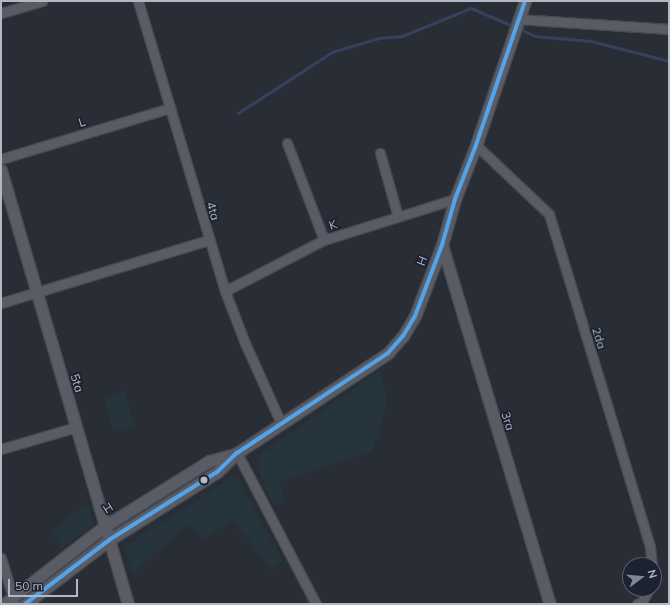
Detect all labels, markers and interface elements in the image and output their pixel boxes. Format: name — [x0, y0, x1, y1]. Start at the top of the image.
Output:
street label: L — [77, 114, 87, 130]
street label: 4ta — [203, 200, 223, 222]
street label: K — [327, 217, 339, 233]
street label: H — [414, 254, 430, 268]
street label: 2da — [589, 326, 609, 350]
street label: 5ta — [68, 372, 86, 394]
street label: 3ra — [498, 410, 518, 432]
unlabelled marker — [199, 475, 209, 485]
street label: H — [100, 499, 116, 517]
north arrow — [622, 557, 662, 597]
text: N — [645, 568, 660, 580]
scale bar — [10, 571, 80, 597]
text: 50 m — [15, 578, 43, 593]

